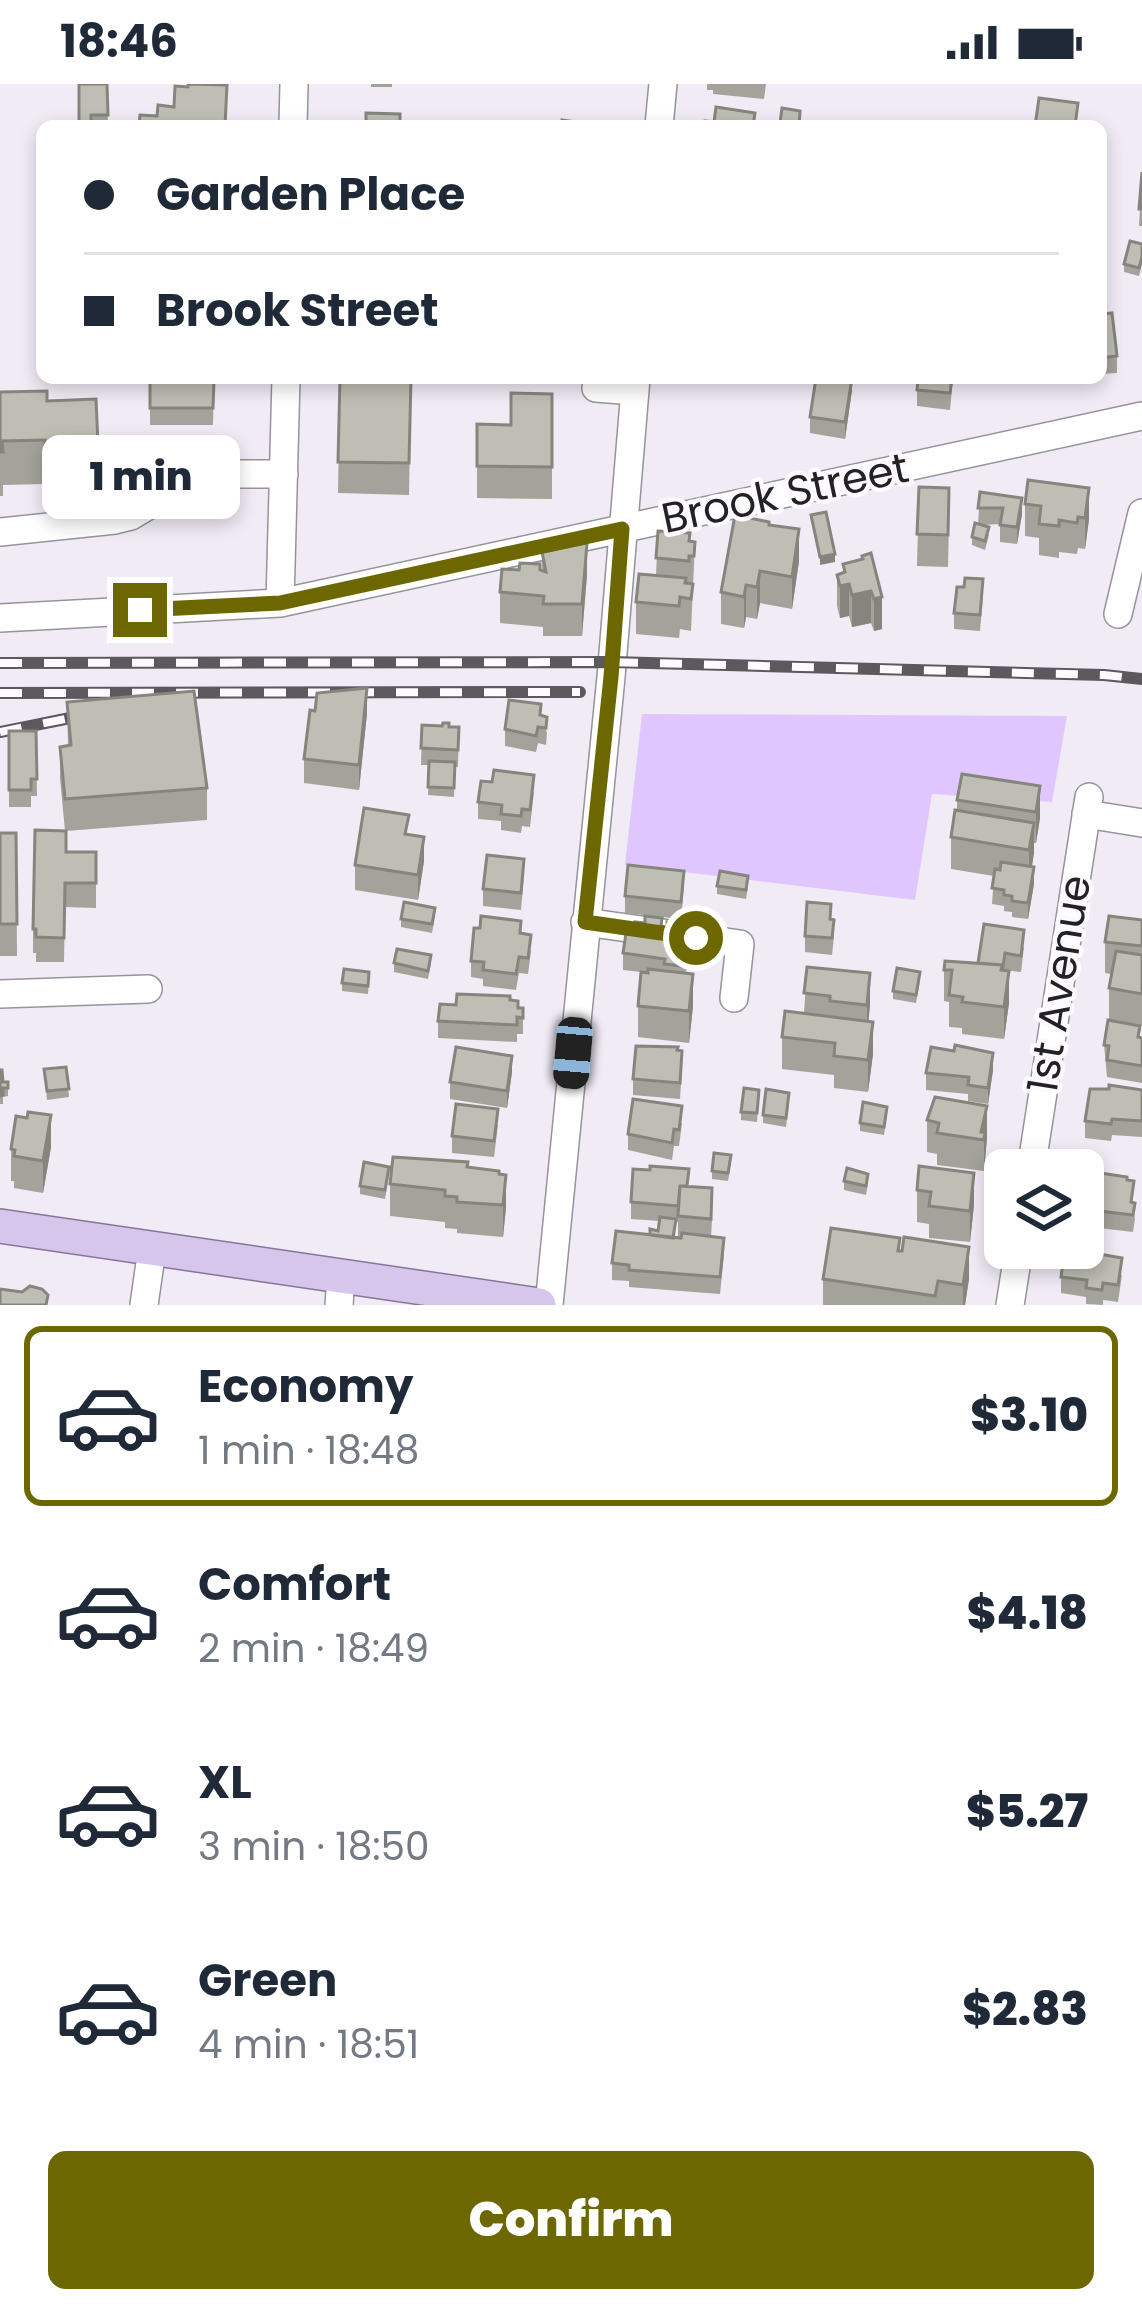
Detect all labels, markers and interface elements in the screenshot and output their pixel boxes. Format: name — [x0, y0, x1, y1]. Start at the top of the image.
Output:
text: 18:46 — [60, 10, 178, 73]
text: Garden Place — [156, 163, 465, 226]
text: Brook Street — [156, 279, 439, 342]
callout: 1 min — [41, 436, 239, 520]
street label: Brook Street — [656, 438, 914, 548]
text: 1 min — [90, 449, 192, 504]
route end — [113, 583, 167, 637]
street label: 1st Avenue — [1013, 871, 1105, 1097]
route start — [669, 911, 723, 965]
car — [552, 1016, 594, 1090]
map controls — [984, 1149, 1104, 1269]
button: layers — [984, 1149, 1104, 1269]
text: Economy — [198, 1355, 413, 1418]
icon: car — [54, 1362, 162, 1470]
text: $3.10 — [970, 1384, 1088, 1447]
text: 1 min · 18:48 — [198, 1423, 419, 1478]
text: Comfort — [198, 1553, 391, 1616]
icon: car — [54, 1560, 162, 1668]
text: $4.18 — [967, 1582, 1088, 1645]
text: 2 min · 18:49 — [198, 1621, 429, 1676]
text: XL — [198, 1751, 252, 1814]
icon: car — [54, 1758, 162, 1866]
text: $5.27 — [966, 1780, 1088, 1843]
text: 3 min · 18:50 — [198, 1819, 430, 1874]
text: Green — [198, 1949, 337, 2012]
icon: car — [54, 1956, 162, 2064]
text: $2.83 — [962, 1978, 1088, 2041]
text: 4 min · 18:51 — [198, 2017, 419, 2072]
button: Confirm — [48, 2151, 1094, 2289]

